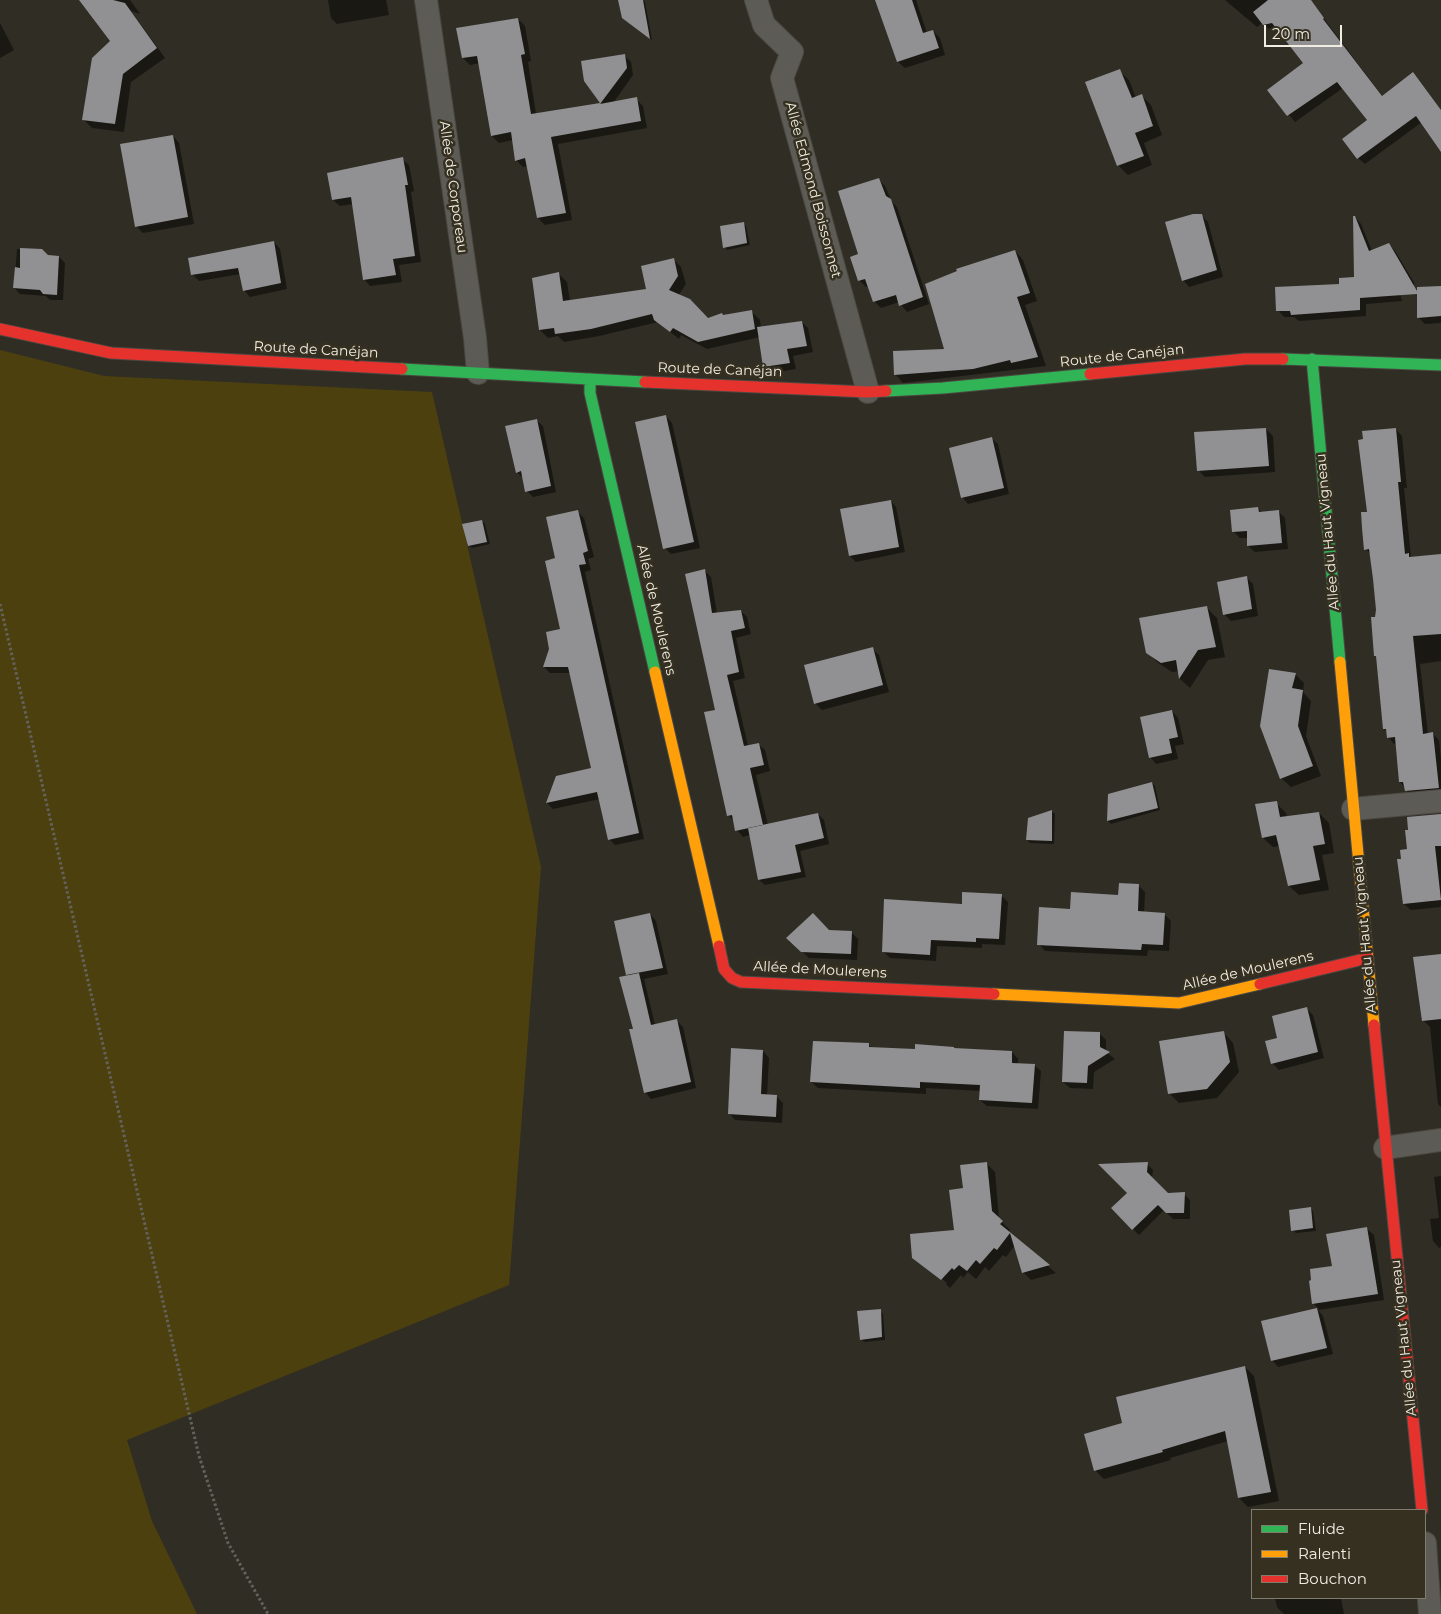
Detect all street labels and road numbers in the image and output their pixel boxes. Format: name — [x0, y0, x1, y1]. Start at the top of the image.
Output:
street label: Allée Edmond Boissonnet — [781, 100, 845, 280]
street label: Allée de Corporeau — [435, 120, 471, 254]
street label: Route de Canéjan — [253, 338, 379, 362]
street label: Route de Canéjan — [1059, 341, 1185, 371]
street label: Route de Canéjan — [657, 359, 783, 381]
street label: Allée du Haut Vigneau — [1313, 453, 1343, 611]
street label: Allée de Moulerens — [633, 543, 679, 677]
street label: Allée du Haut Vigneau — [1350, 856, 1380, 1014]
street label: Allée de Moulerens — [1181, 948, 1315, 994]
street label: Allée de Moulerens — [753, 958, 887, 982]
street label: Allée du Haut Vigneau — [1387, 1259, 1421, 1417]

